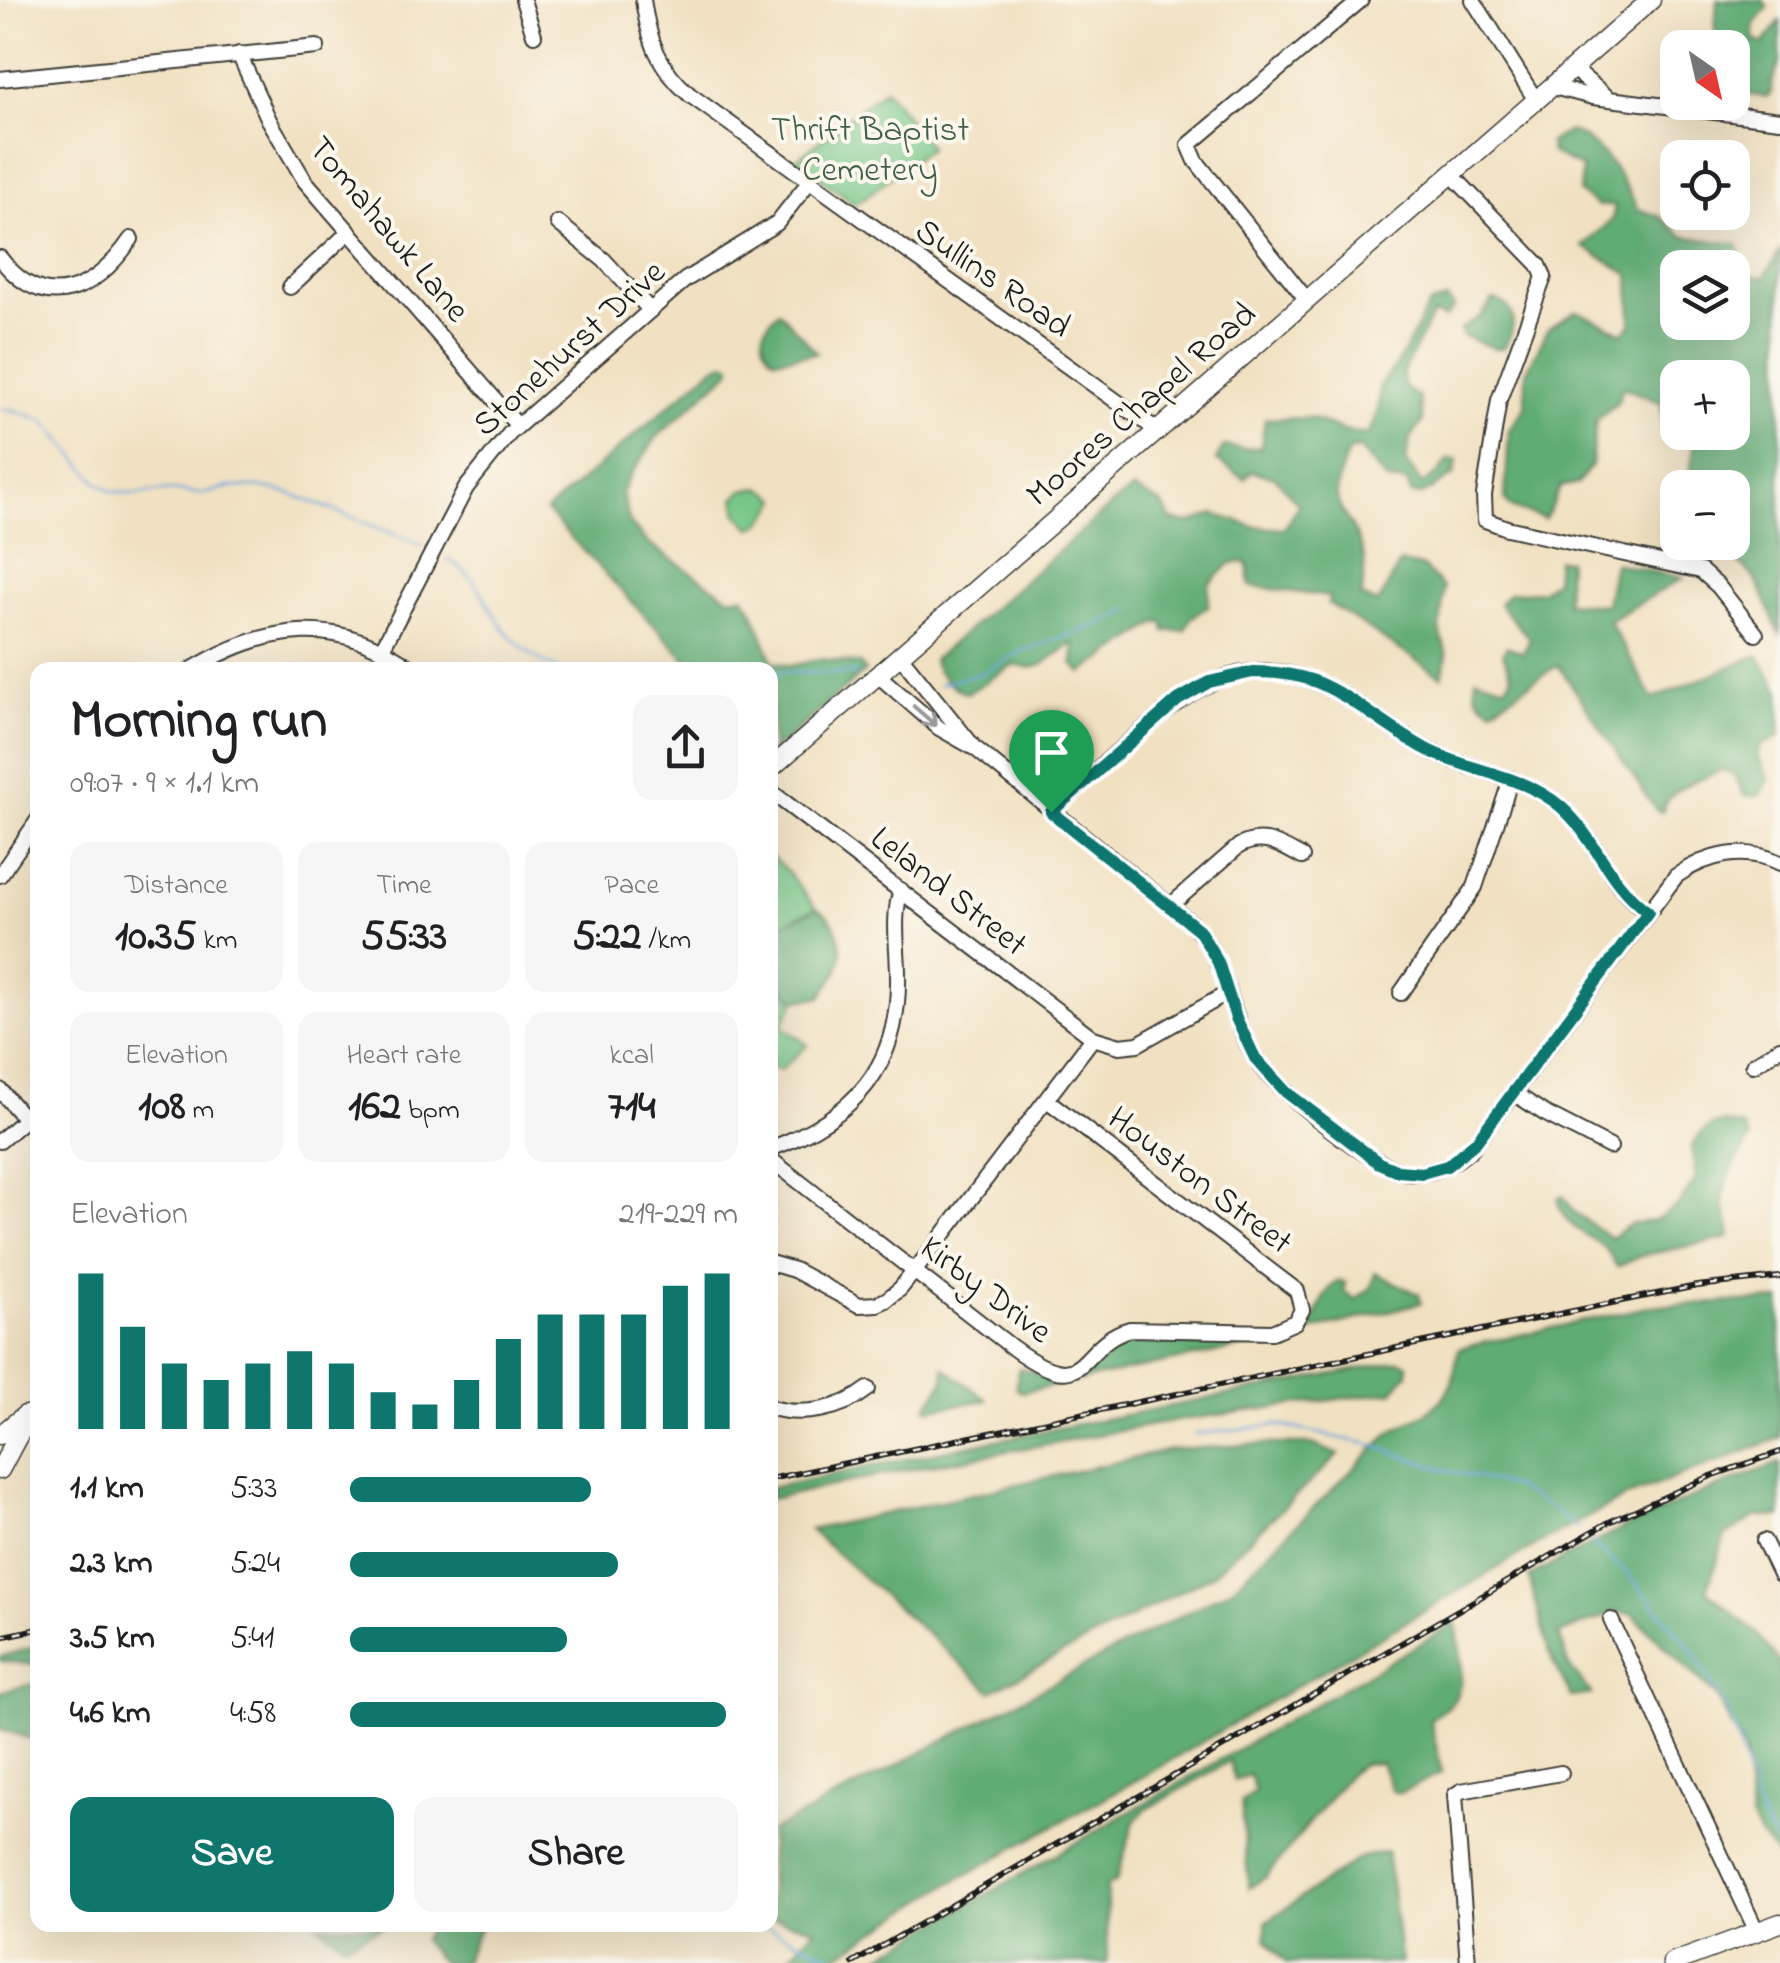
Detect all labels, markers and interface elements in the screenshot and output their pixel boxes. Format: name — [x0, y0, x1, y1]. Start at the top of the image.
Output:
north arrow — [1660, 30, 1750, 120]
map controls — [1660, 30, 1750, 560]
park label: Thrift Baptist Cemetery — [771, 106, 969, 197]
street label: Tomahawk Lane — [294, 126, 481, 335]
button: locate — [1660, 140, 1750, 230]
street label: Sullins Road — [903, 207, 1081, 352]
street label: Stonehurst Drive — [463, 249, 678, 450]
button: layers — [1660, 250, 1750, 340]
street label: Moores Chapel Road — [1016, 291, 1269, 520]
button: + — [1660, 360, 1750, 450]
button: − — [1660, 470, 1750, 560]
text: Morning run — [70, 683, 327, 763]
button: share — [633, 695, 738, 800]
one-way arrow — [912, 704, 937, 727]
pin — [1009, 710, 1094, 813]
icon: arrive — [1024, 725, 1079, 780]
text: 09:07 · 9 × 1.1 km — [70, 761, 259, 808]
street label: Leland Street — [858, 815, 1038, 971]
text: Distance — [125, 866, 228, 907]
text: Time — [376, 866, 432, 907]
text: Pace — [604, 866, 659, 907]
text: 10.35 — [115, 907, 197, 968]
text: 55:33 — [361, 907, 447, 968]
text: 5:22 — [572, 907, 641, 968]
text: km — [197, 921, 238, 962]
text: /km — [641, 921, 691, 962]
text: Elevation — [125, 1036, 228, 1077]
text: Heart rate — [347, 1036, 461, 1077]
text: kcal — [609, 1036, 654, 1077]
text: 108 — [138, 1077, 186, 1138]
text: 162 — [348, 1077, 401, 1138]
text: 714 — [608, 1077, 656, 1138]
text: m — [186, 1091, 214, 1132]
text: bpm — [401, 1091, 460, 1132]
street label: Houston Street — [1096, 1095, 1302, 1269]
text: Elevation — [70, 1192, 188, 1239]
text: 219–229 m — [619, 1192, 738, 1239]
street label: Kirby Drive — [908, 1224, 1062, 1358]
text: 1.1 km — [70, 1466, 144, 1513]
text: 5:33 — [230, 1466, 277, 1513]
text: 2.3 km — [70, 1541, 153, 1588]
text: 5:24 — [230, 1541, 280, 1588]
text: 3.5 km — [70, 1616, 155, 1663]
text: 5:41 — [230, 1616, 274, 1663]
text: 4.6 km — [70, 1691, 151, 1738]
text: 4:58 — [230, 1691, 276, 1738]
button: Save — [70, 1797, 394, 1912]
button: Share — [414, 1797, 738, 1912]

